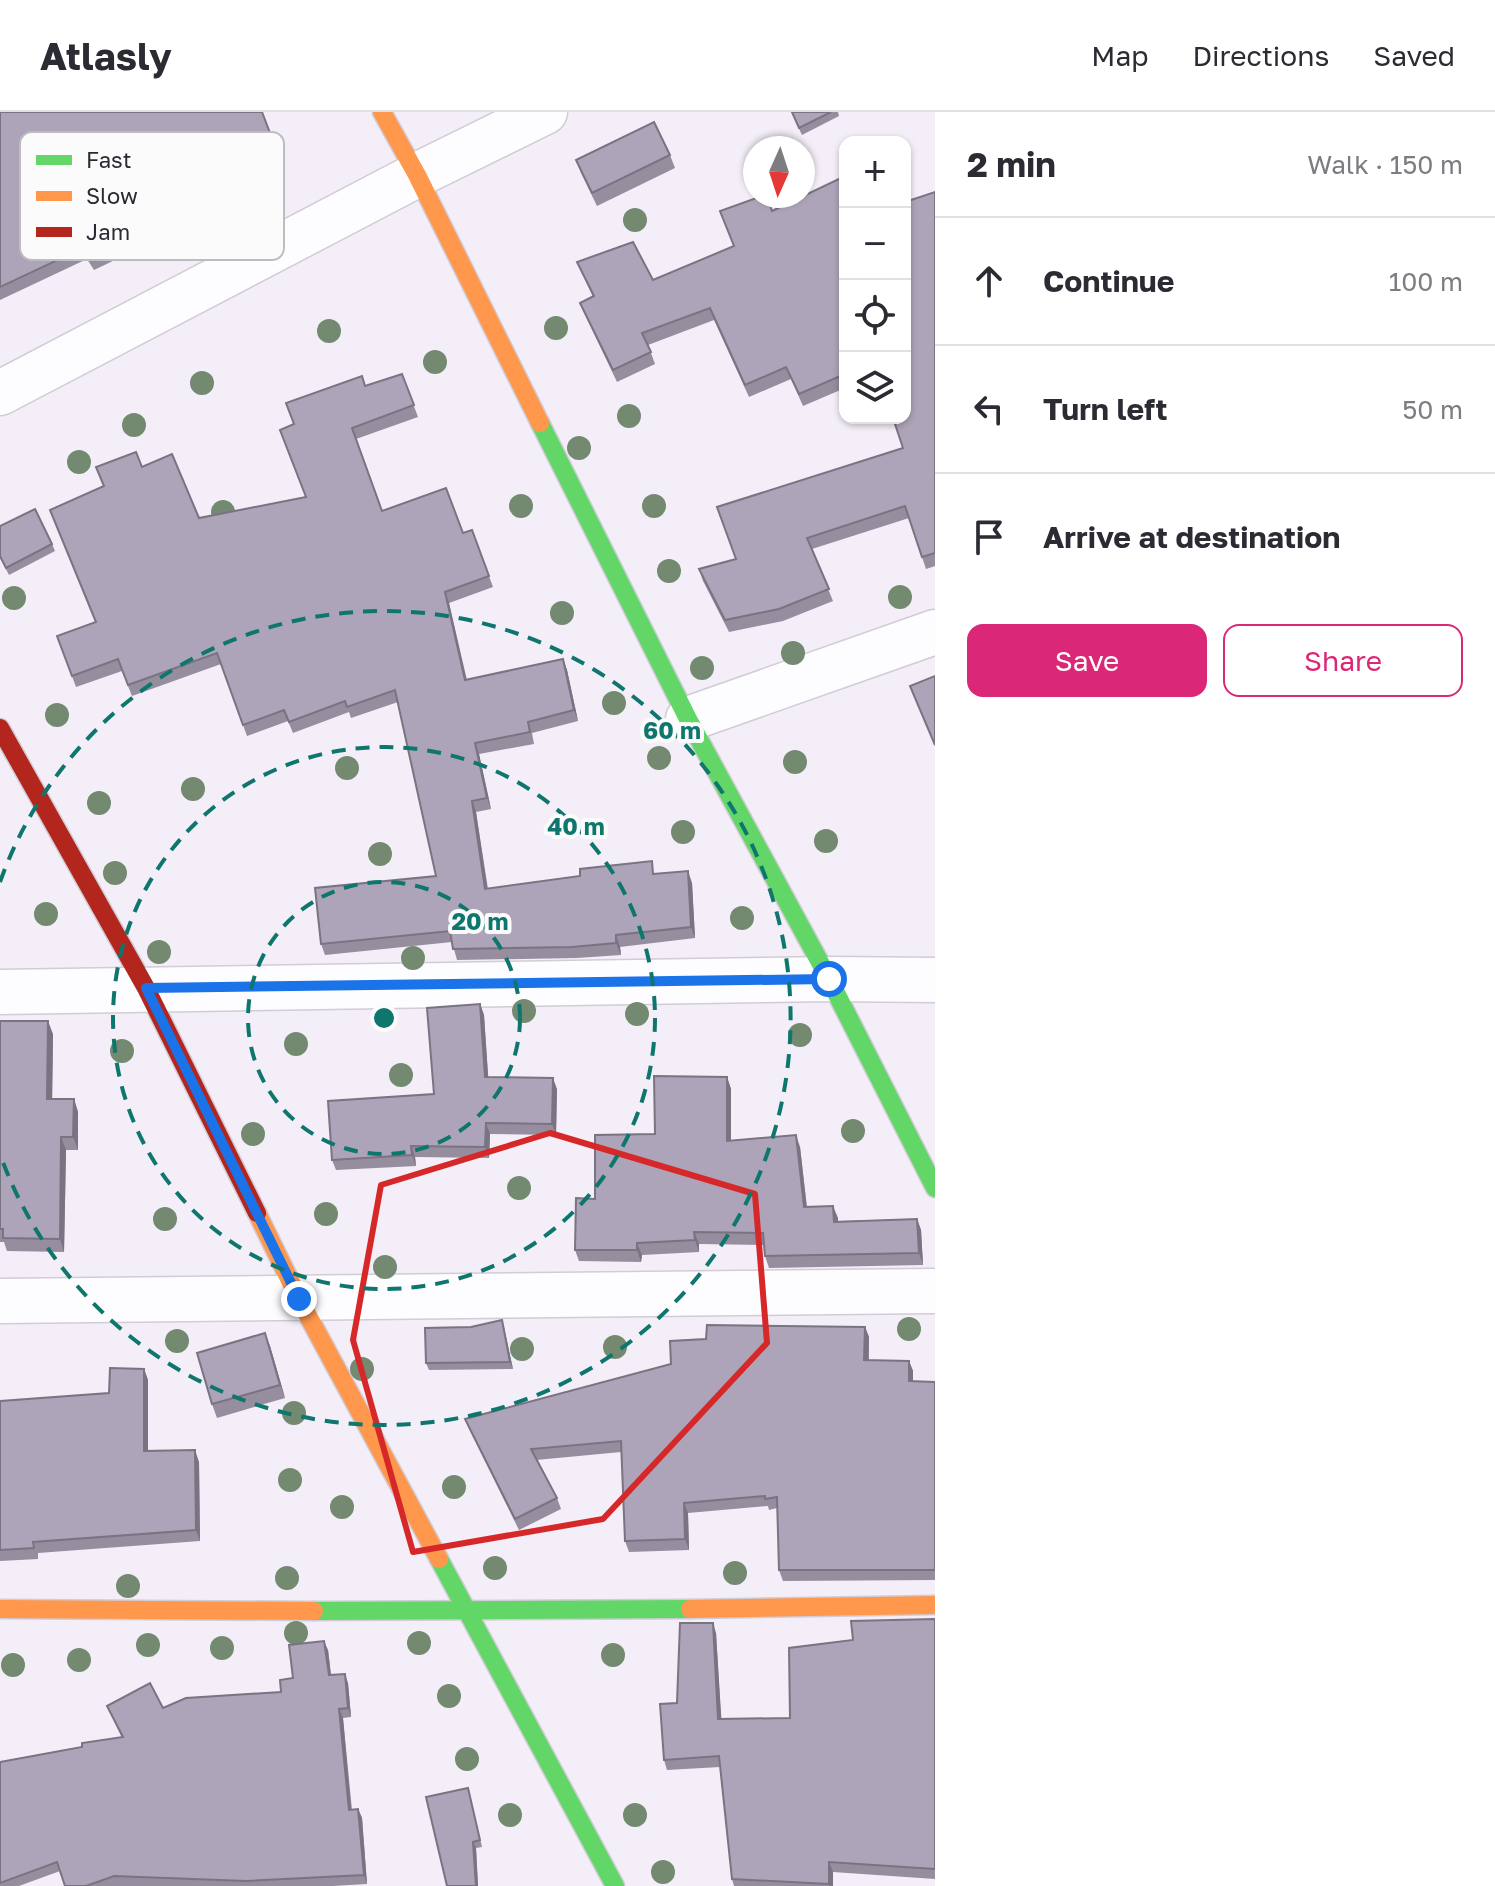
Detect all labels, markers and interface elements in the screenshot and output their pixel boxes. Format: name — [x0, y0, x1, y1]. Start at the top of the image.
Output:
text: Atlasly — [40, 33, 172, 78]
text: Map — [1091, 39, 1148, 72]
text: Directions — [1192, 39, 1329, 72]
text: Saved — [1373, 39, 1455, 72]
legend — [20, 132, 284, 260]
north arrow — [743, 136, 815, 208]
map controls — [839, 136, 911, 424]
button: + — [839, 136, 911, 208]
text: 2 min — [967, 144, 1056, 184]
text: Fast — [86, 146, 132, 173]
text: Walk · 150 m — [1307, 149, 1463, 180]
text: Slow — [86, 182, 138, 209]
button: − — [839, 208, 911, 280]
text: Jam — [86, 218, 130, 245]
icon: ahead — [967, 259, 1011, 303]
text: Continue — [1043, 263, 1174, 299]
text: 100 m — [1389, 266, 1463, 297]
button: locate — [839, 280, 911, 352]
button: layers — [839, 352, 911, 424]
icon: left — [967, 387, 1011, 431]
text: Turn left — [1043, 391, 1168, 427]
text: 50 m — [1402, 394, 1463, 425]
icon: arrive — [967, 515, 1011, 559]
text: Arrive at destination — [1043, 519, 1340, 555]
button: Save — [967, 624, 1207, 697]
button: Share — [1223, 624, 1463, 697]
text: 60 m — [643, 715, 701, 744]
text: 40 m — [547, 811, 605, 840]
text: 20 m — [451, 906, 509, 935]
route start — [811, 961, 847, 997]
centre of rings — [370, 1004, 398, 1032]
route end — [281, 1281, 317, 1317]

